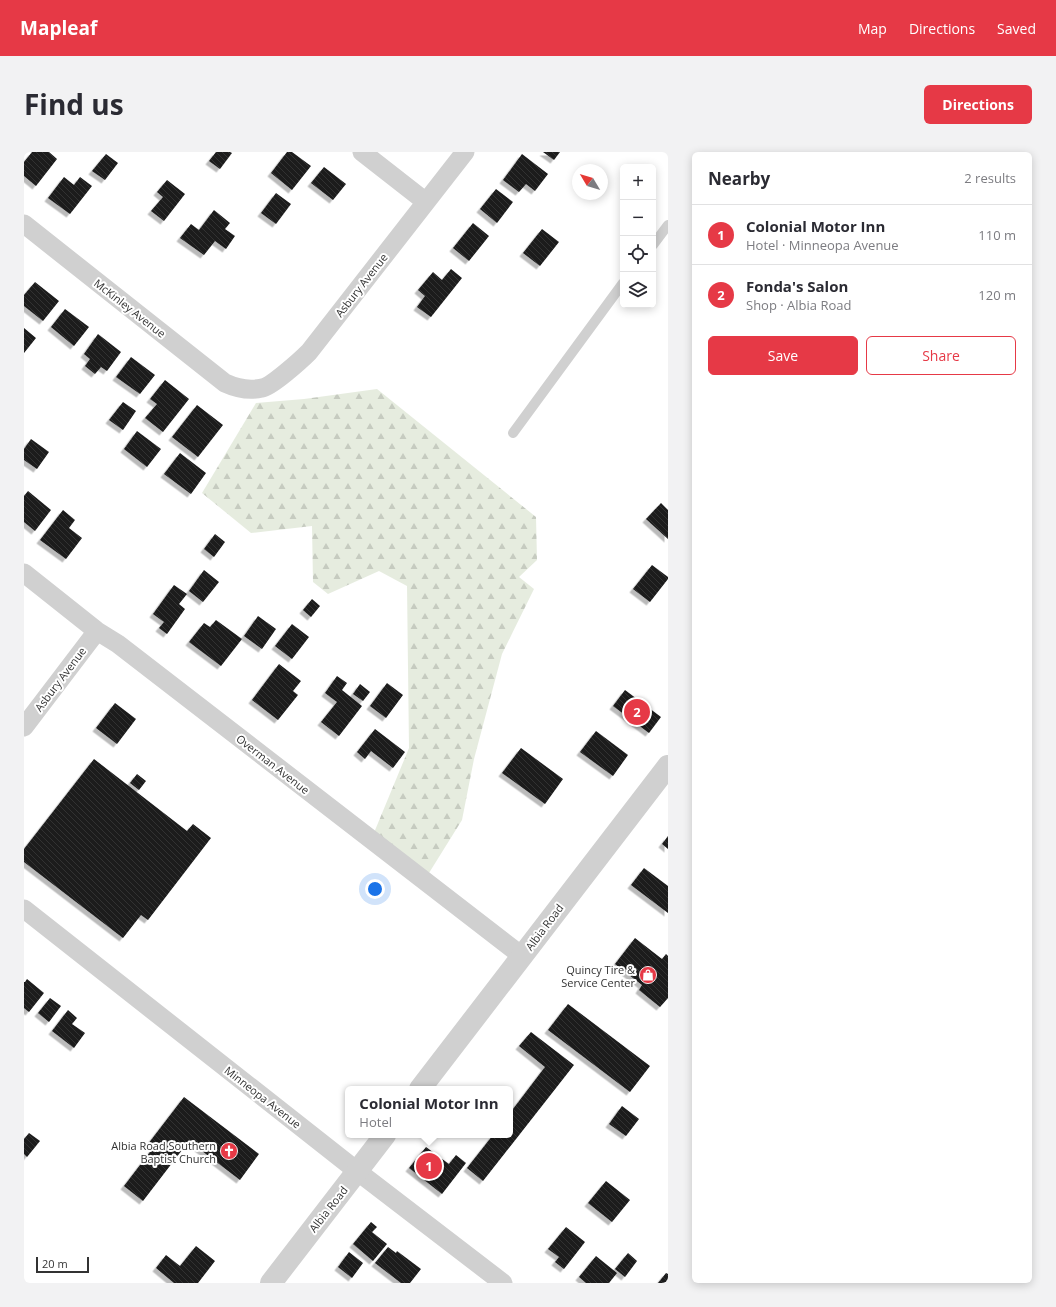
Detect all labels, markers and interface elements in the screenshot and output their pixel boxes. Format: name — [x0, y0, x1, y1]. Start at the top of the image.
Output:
text: Mapleaf — [20, 15, 97, 41]
text: Map — [858, 19, 887, 38]
text: Directions — [909, 19, 975, 38]
text: Saved — [997, 19, 1036, 38]
text: Find us — [24, 85, 124, 123]
button: Directions — [924, 85, 1032, 124]
north arrow — [572, 164, 608, 200]
map controls — [620, 164, 656, 308]
button: + — [620, 164, 656, 200]
text: Nearby — [708, 167, 770, 190]
text: 2 results — [964, 169, 1016, 187]
button: − — [620, 200, 656, 236]
text: Colonial Motor Inn — [746, 216, 885, 236]
text: 1 — [717, 226, 725, 244]
text: 110 m — [978, 226, 1016, 244]
button: locate — [620, 236, 656, 272]
text: Hotel · Minneopa Avenue — [746, 236, 899, 254]
street label: Asbury Avenue — [331, 250, 391, 320]
button: layers — [620, 272, 656, 308]
street label: McKinley Avenue — [91, 275, 169, 341]
text: Fonda's Salon — [746, 276, 848, 296]
text: 2 — [717, 286, 725, 304]
text: 120 m — [978, 286, 1016, 304]
text: Shop · Albia Road — [746, 296, 851, 314]
button: Save — [708, 336, 858, 375]
button: Share — [866, 336, 1016, 375]
street label: Asbury Avenue — [31, 644, 89, 714]
pin: 2 — [624, 697, 650, 727]
street label: Overman Avenue — [233, 731, 313, 797]
your location — [365, 879, 385, 899]
street label: Albia Road — [522, 901, 566, 953]
place label: Quincy Tire & Service Center — [561, 962, 635, 990]
shop icon: Quincy Tire & Service Center — [638, 965, 658, 985]
street label: Minneopa Avenue — [222, 1062, 304, 1132]
popup — [345, 1086, 513, 1138]
text: Colonial Motor Inn — [359, 1093, 499, 1113]
text: Hotel — [359, 1113, 392, 1131]
place label: Albia Road Southern Baptist Church — [111, 1138, 216, 1166]
church icon: Albia Road Southern Baptist Church — [219, 1141, 239, 1161]
pin: 1 — [416, 1151, 442, 1181]
street label: Albia Road — [305, 1183, 351, 1235]
scale bar — [36, 1255, 89, 1274]
text: 20 m — [42, 1256, 68, 1271]

